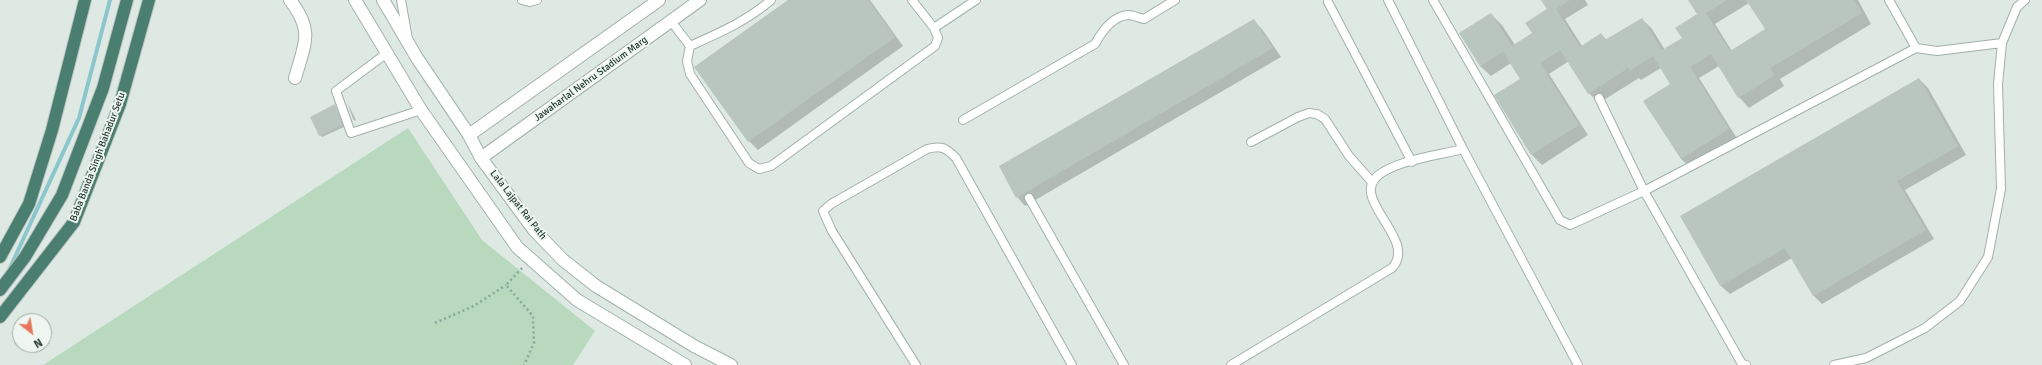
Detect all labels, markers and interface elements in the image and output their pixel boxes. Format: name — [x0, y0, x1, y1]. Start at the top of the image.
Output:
street label: Jawaharlal Nehru Stadium Marg — [532, 34, 650, 124]
street label: Baba Banda Singh Bahadur Setu — [68, 91, 128, 223]
street label: Lala Lajpat Rai Path — [487, 168, 549, 242]
north arrow — [12, 313, 52, 353]
text: N — [31, 335, 45, 350]

